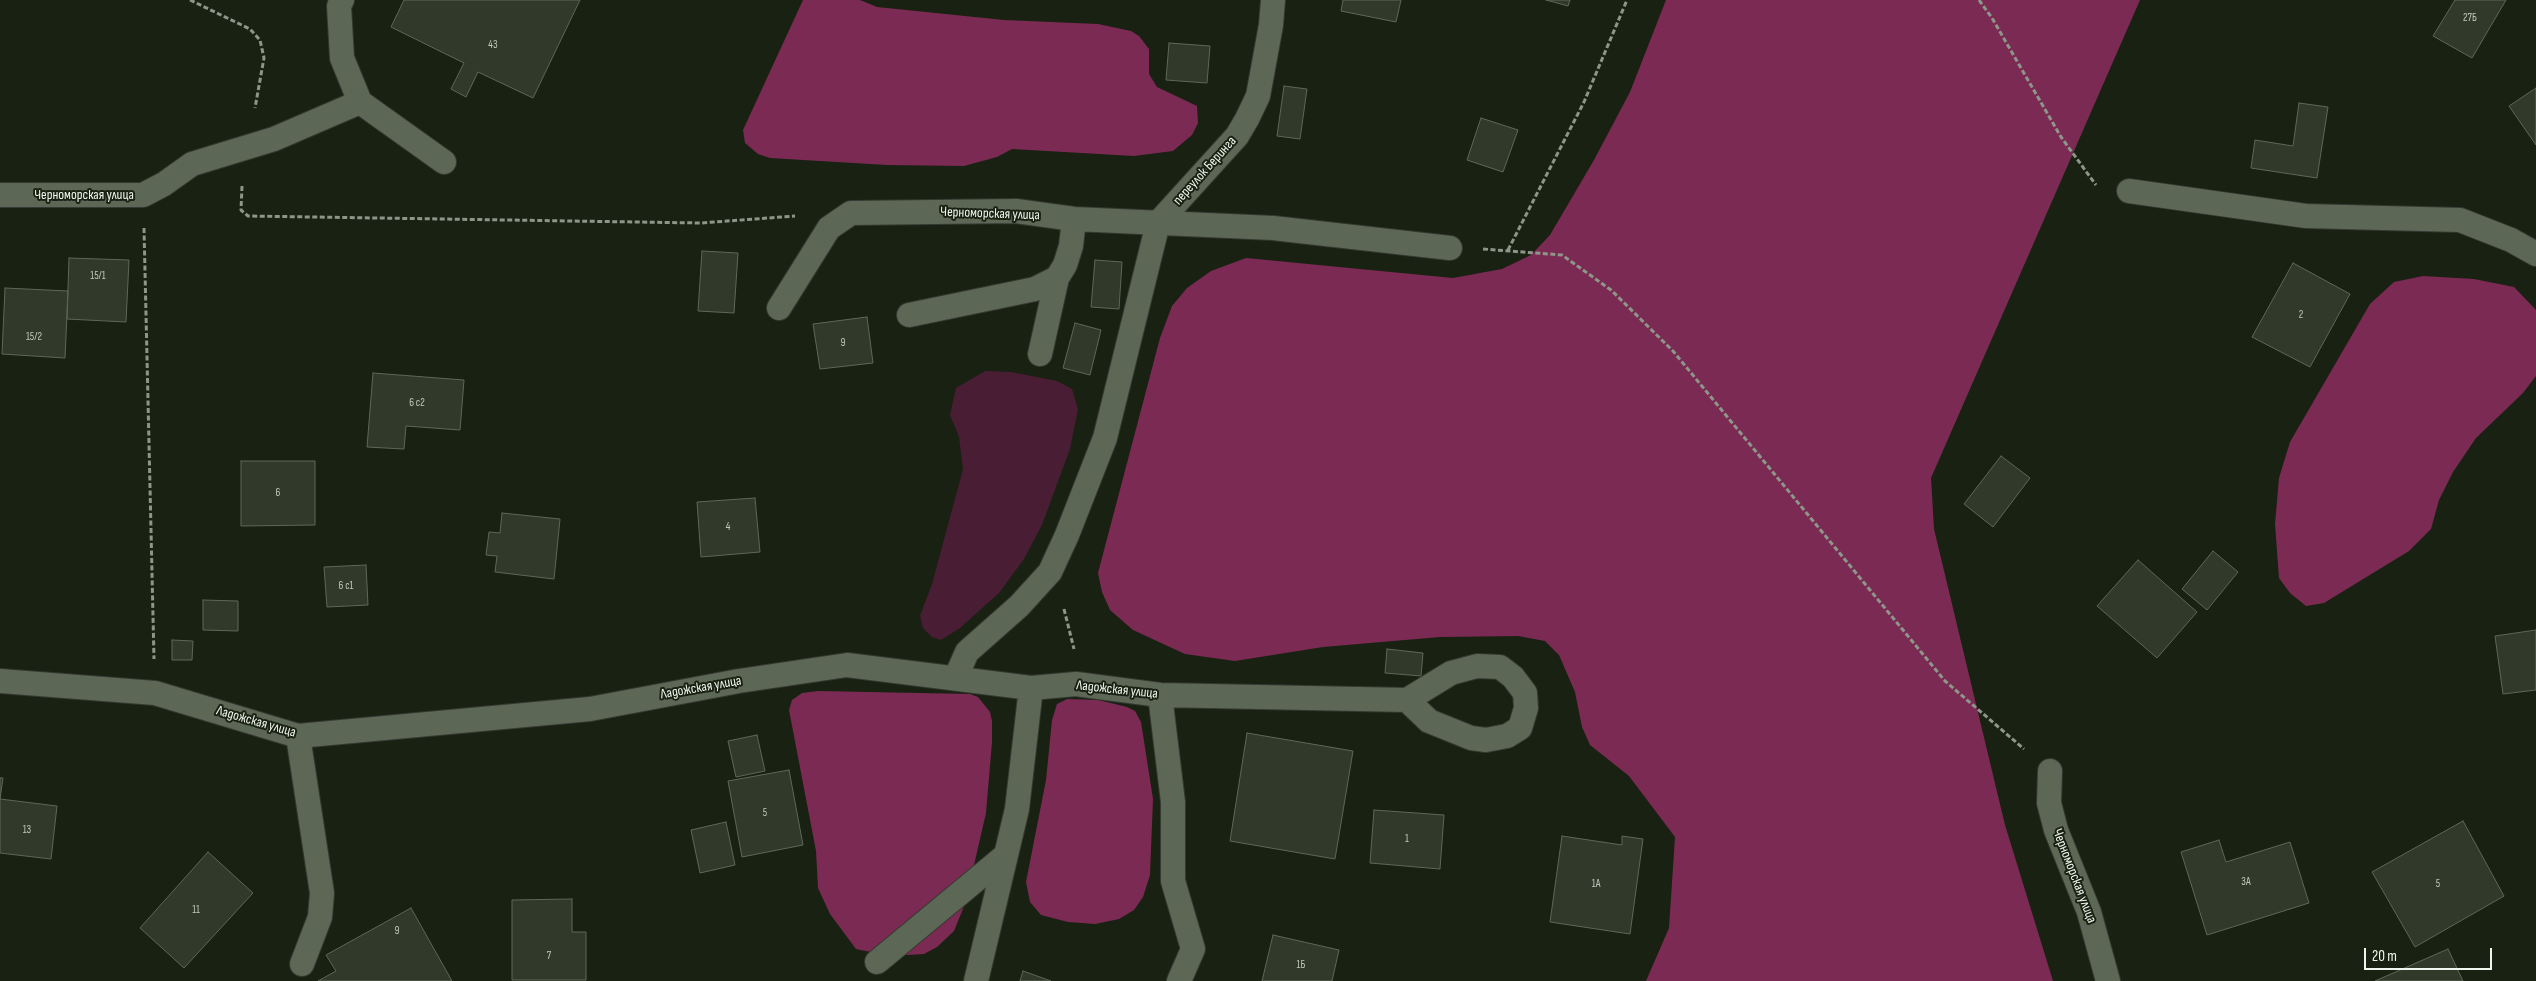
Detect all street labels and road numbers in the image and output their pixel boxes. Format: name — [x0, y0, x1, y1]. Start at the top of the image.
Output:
street label: переулок Беринга — [1170, 133, 1240, 209]
street label: Черноморская улица — [34, 187, 134, 203]
street label: Черноморская улица — [940, 204, 1040, 224]
street label: Ладожская улица — [659, 673, 743, 703]
street label: Ладожская улица — [1075, 677, 1159, 703]
street label: Ладожская улица — [214, 703, 298, 741]
street label: Черноморская улица — [2048, 827, 2100, 925]

